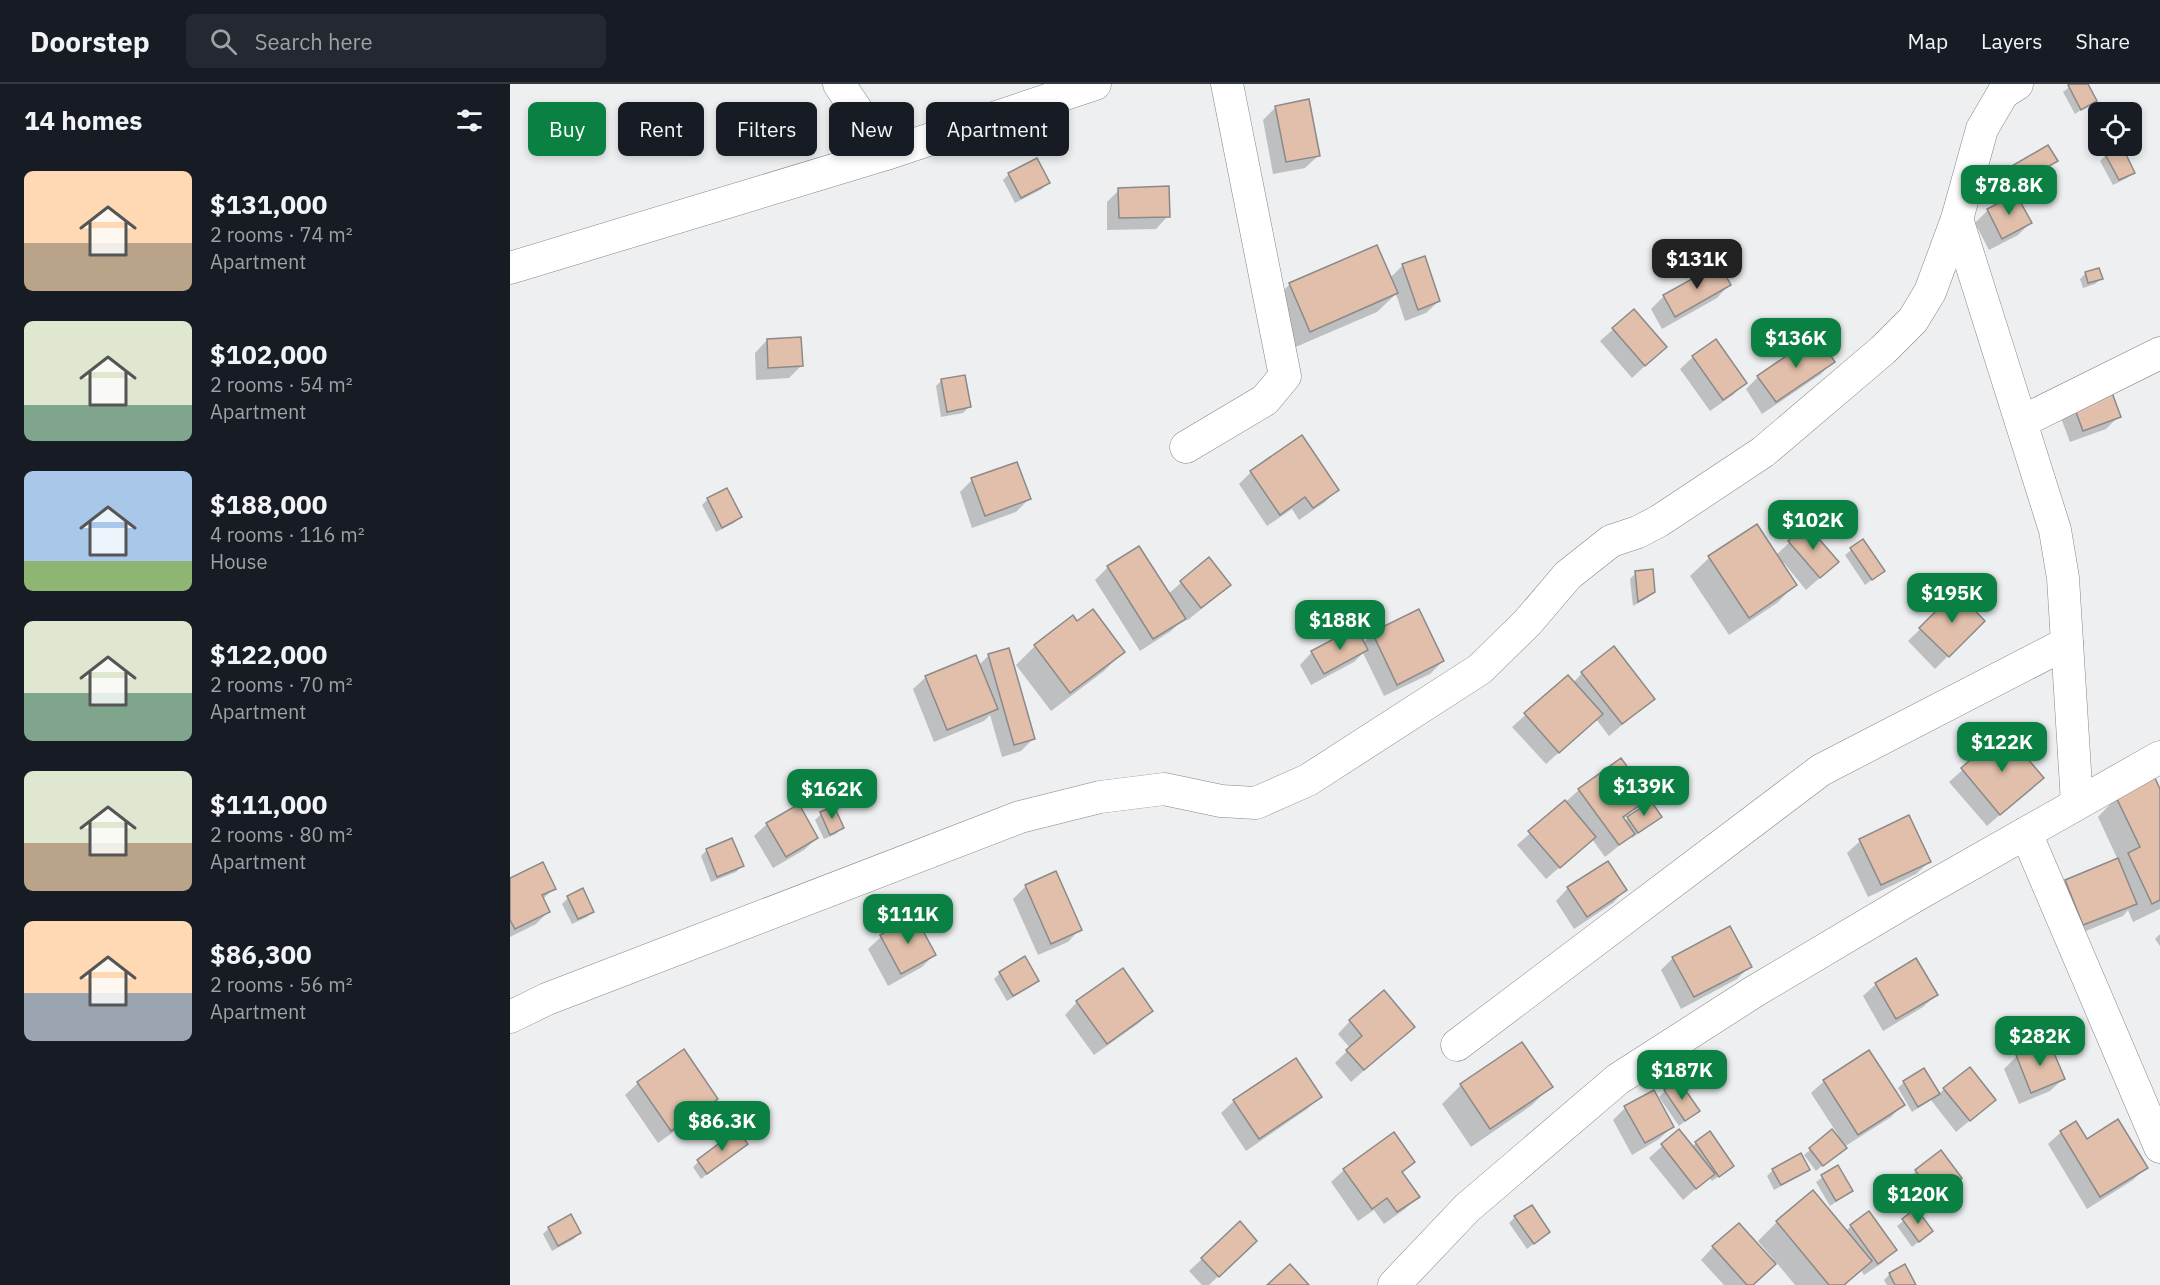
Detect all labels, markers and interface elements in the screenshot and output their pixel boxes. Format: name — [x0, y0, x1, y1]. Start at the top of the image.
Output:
search box — [186, 14, 606, 68]
text: Doorstep — [30, 23, 150, 60]
icon: search — [207, 25, 240, 58]
text: Search here — [255, 27, 373, 56]
text: Map — [1908, 27, 1948, 55]
text: Layers — [1981, 27, 2043, 55]
text: Share — [2076, 27, 2130, 55]
chip: Buy — [528, 102, 606, 156]
chip: Rent — [618, 102, 704, 156]
chip: Filters — [716, 102, 817, 156]
chip: New — [829, 102, 914, 156]
chip: Apartment — [926, 102, 1069, 156]
map controls — [2088, 102, 2142, 156]
button: locate — [2088, 102, 2142, 156]
text: 14 homes — [24, 103, 142, 137]
icon: filters — [453, 104, 486, 137]
pin: $78.8K — [1960, 165, 2058, 216]
text: $78.8K — [1975, 171, 2043, 198]
text: $131,000 — [210, 187, 327, 221]
icon: home — [72, 195, 144, 267]
text: 2 rooms · 74 m² — [210, 221, 353, 248]
pin: $131K — [1655, 239, 1739, 290]
text: $131K — [1666, 245, 1728, 272]
text: Apartment — [210, 248, 306, 275]
pin: $136K — [1754, 318, 1838, 369]
text: $136K — [1765, 324, 1827, 351]
text: $102,000 — [210, 337, 327, 371]
icon: home — [72, 345, 144, 417]
text: 2 rooms · 54 m² — [210, 371, 353, 398]
text: Apartment — [210, 398, 306, 425]
text: $188,000 — [210, 487, 327, 521]
icon: home — [72, 495, 144, 567]
pin: $102K — [1771, 500, 1855, 551]
text: $102K — [1782, 506, 1844, 533]
text: 4 rooms · 116 m² — [210, 521, 365, 548]
text: House — [210, 548, 267, 575]
pin: $195K — [1910, 573, 1994, 624]
text: $195K — [1921, 579, 1983, 606]
pin: $188K — [1298, 600, 1382, 651]
text: $188K — [1309, 606, 1371, 633]
text: $122,000 — [210, 637, 327, 671]
icon: home — [72, 645, 144, 717]
text: 2 rooms · 70 m² — [210, 671, 353, 698]
text: Apartment — [210, 698, 306, 725]
pin: $122K — [1960, 722, 2044, 773]
text: $122K — [1971, 728, 2033, 755]
pin: $139K — [1602, 766, 1686, 817]
pin: $162K — [790, 769, 874, 820]
text: $139K — [1613, 772, 1675, 799]
text: $162K — [801, 775, 863, 802]
text: $111,000 — [210, 787, 327, 821]
icon: home — [72, 795, 144, 867]
text: 2 rooms · 80 m² — [210, 821, 353, 848]
text: Apartment — [210, 848, 306, 875]
pin: $111K — [866, 894, 950, 945]
text: $111K — [877, 900, 939, 927]
text: $86,300 — [210, 937, 312, 971]
icon: home — [72, 945, 144, 1017]
text: 2 rooms · 56 m² — [210, 971, 353, 998]
text: Apartment — [210, 998, 306, 1025]
pin: $282K — [1998, 1016, 2082, 1067]
text: $282K — [2009, 1022, 2071, 1049]
pin: $187K — [1640, 1050, 1724, 1101]
text: $187K — [1651, 1056, 1713, 1083]
pin: $86.3K — [673, 1101, 771, 1152]
text: $86.3K — [688, 1107, 756, 1134]
pin: $120K — [1876, 1174, 1960, 1225]
text: $120K — [1887, 1180, 1949, 1207]

